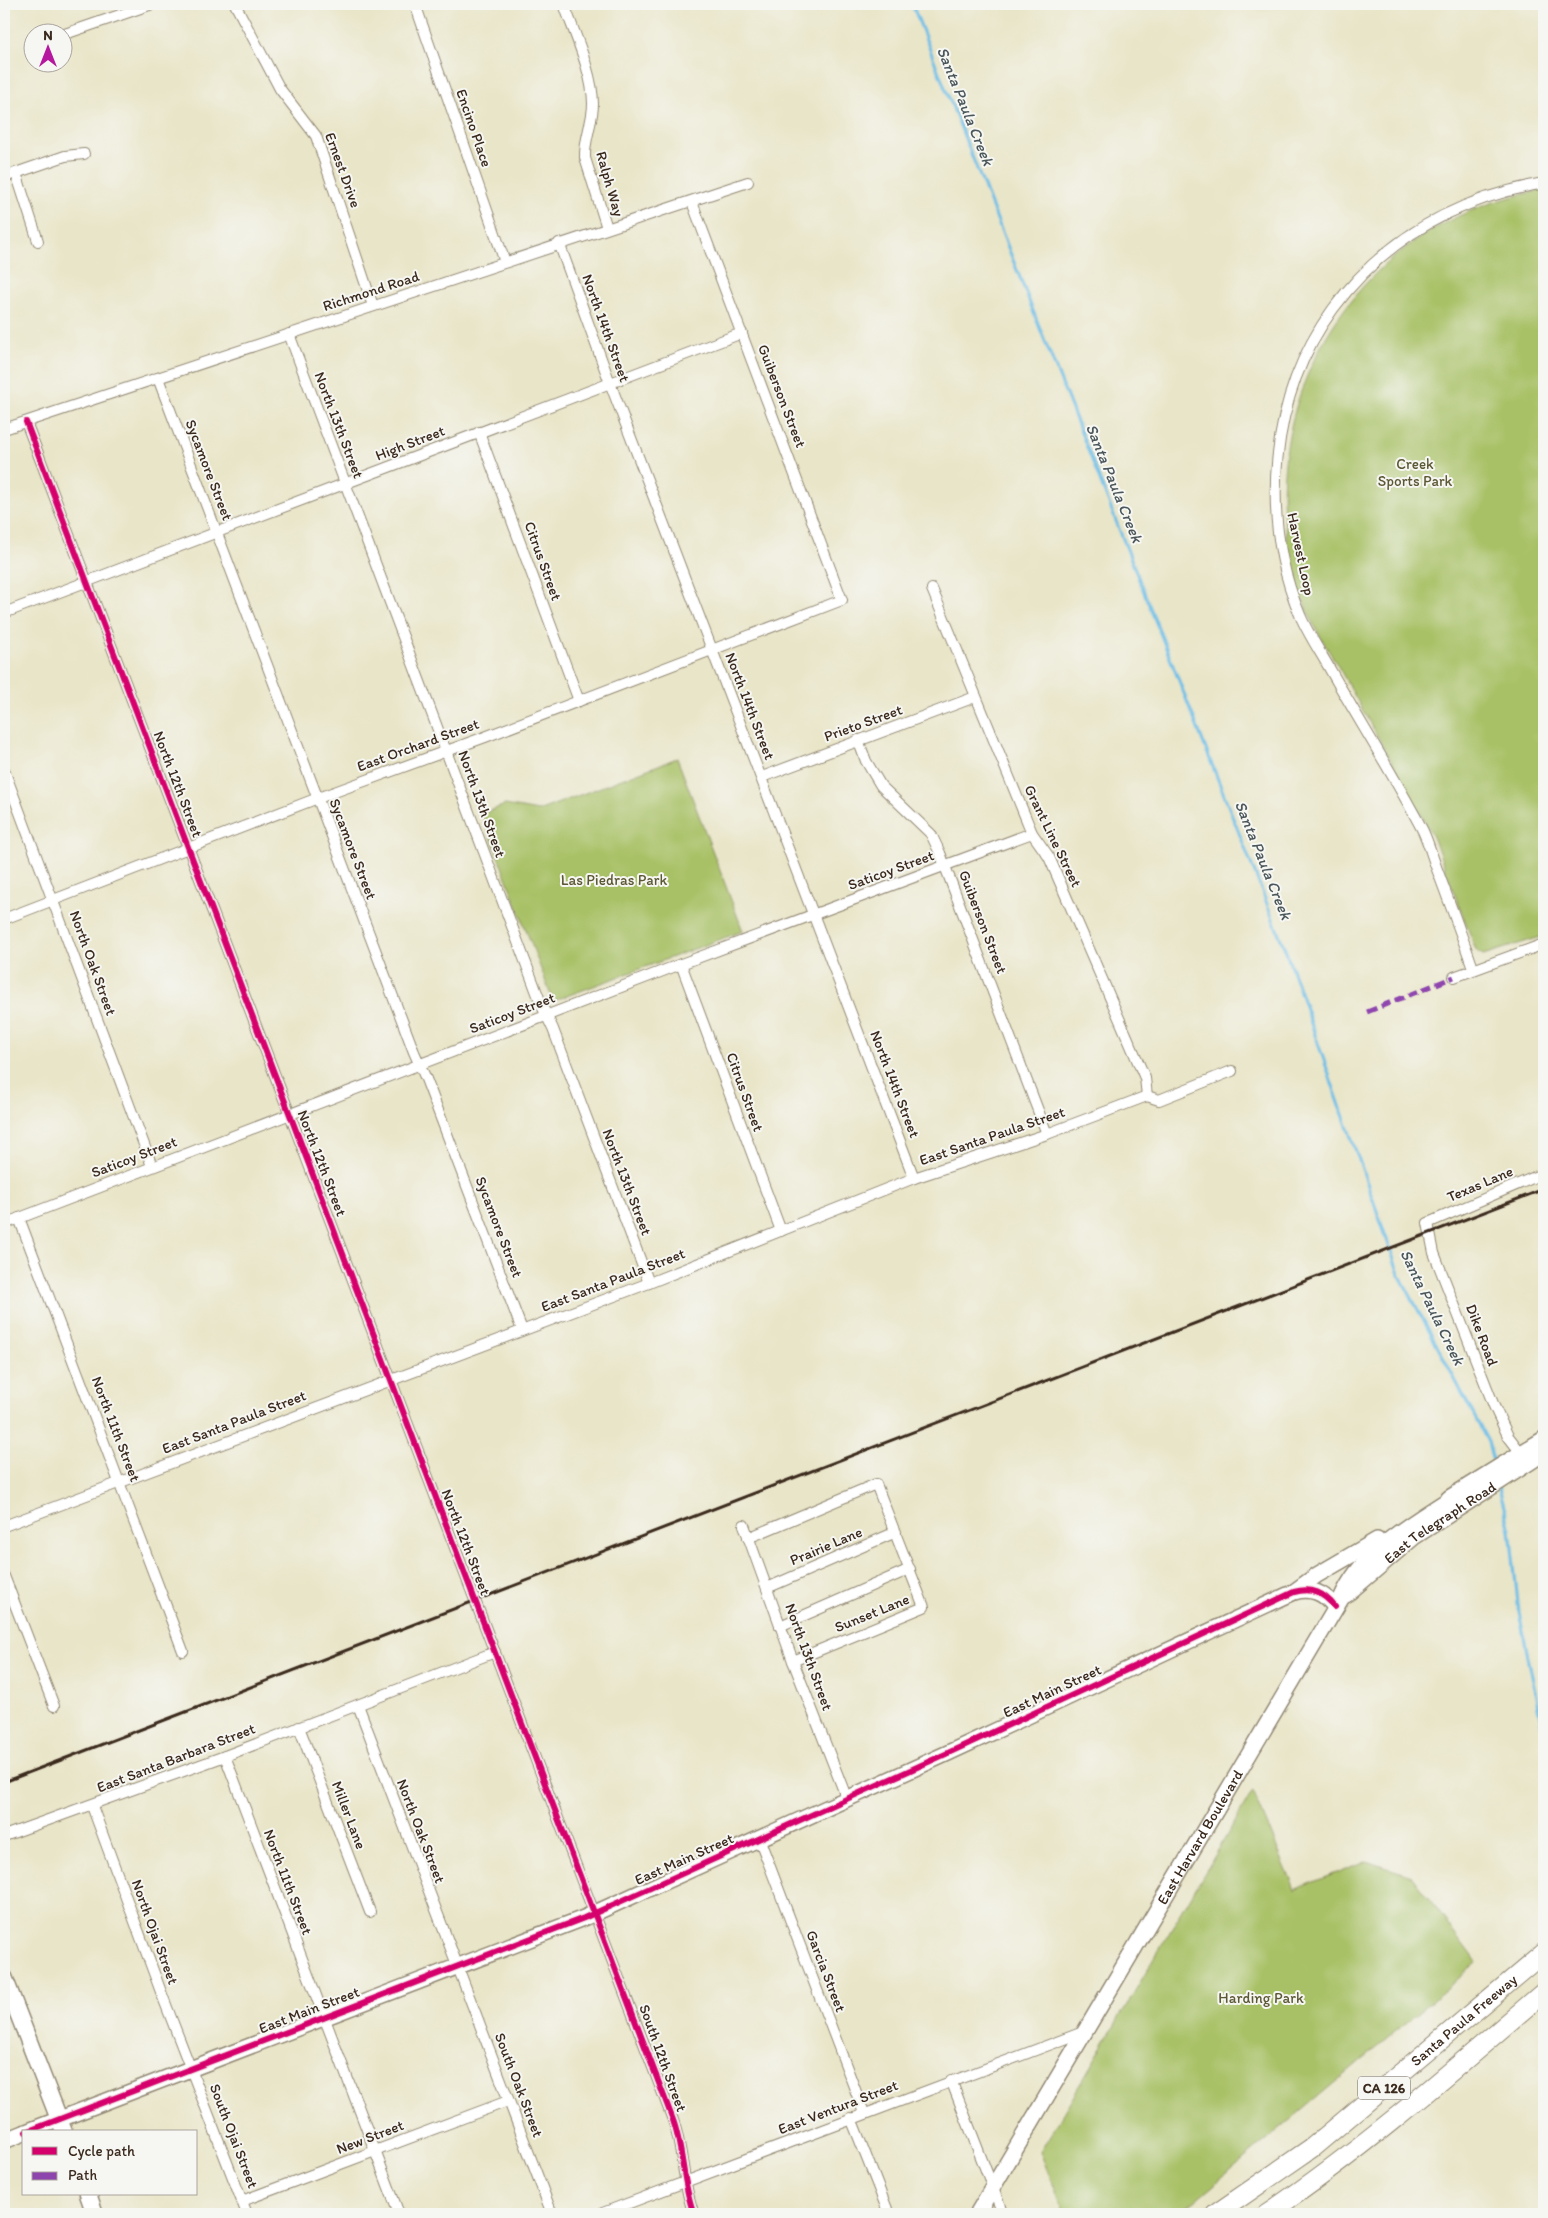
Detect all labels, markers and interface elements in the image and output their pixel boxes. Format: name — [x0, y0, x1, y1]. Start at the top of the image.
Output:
north arrow — [22, 22, 72, 72]
text: N — [43, 27, 53, 44]
water label: Santa Paula Creek — [933, 44, 998, 169]
street label: Encino Place — [452, 87, 496, 169]
street label: Ernest Drive — [321, 130, 365, 210]
street label: Ralph Way — [592, 149, 628, 219]
street label: Richmond Road — [320, 267, 422, 315]
street label: North 14th Street — [578, 272, 634, 385]
street label: Guiberson Street — [754, 342, 810, 451]
street label: North 13th Street — [310, 369, 368, 481]
street label: Sycamore Street — [181, 417, 237, 523]
street label: High Street — [373, 421, 448, 464]
water label: Santa Paula Creek — [1082, 421, 1147, 546]
park label: Creek Sports Park — [1378, 455, 1453, 490]
street label: Harvest Loop — [1283, 511, 1319, 597]
street label: Citrus Street — [520, 519, 566, 603]
street label: North 14th Street — [721, 650, 779, 762]
street label: Prieto Street — [821, 700, 905, 745]
street label: East Orchard Street — [355, 714, 482, 775]
street label: North 12th Street — [149, 728, 207, 840]
street label: North 13th Street — [454, 748, 510, 860]
street label: Grant Line Street — [1020, 782, 1086, 890]
street label: Sycamore Street — [325, 796, 381, 902]
water label: Santa Paula Creek — [1231, 798, 1296, 923]
street label: Saticoy Street — [846, 846, 937, 894]
street label: Guiberson Street — [955, 868, 1011, 977]
park label: Las Piedras Park — [561, 871, 667, 889]
street label: North Oak Street — [66, 908, 120, 1018]
street label: Saticoy Street — [467, 988, 558, 1038]
street label: North 14th Street — [866, 1028, 924, 1140]
street label: Citrus Street — [722, 1050, 768, 1134]
street label: East Santa Paula Street — [917, 1102, 1068, 1169]
street label: North 12th Street — [293, 1107, 351, 1219]
street label: North 13th Street — [598, 1126, 656, 1238]
street label: Saticoy Street — [89, 1132, 180, 1182]
street label: Texas Lane — [1444, 1162, 1516, 1206]
street label: Sycamore Street — [471, 1174, 527, 1280]
street label: East Santa Paula Street — [538, 1244, 688, 1316]
water label: Santa Paula Creek — [1396, 1246, 1469, 1369]
street label: Dike Road — [1462, 1302, 1502, 1368]
street label: North 11th Street — [88, 1374, 144, 1485]
street label: East Santa Paula Street — [159, 1386, 309, 1458]
street label: East Telegraph Road — [1380, 1478, 1499, 1567]
street label: North 12th Street — [437, 1486, 495, 1598]
street label: Prairie Lane — [787, 1523, 865, 1569]
street label: Sunset Lane — [832, 1590, 912, 1636]
street label: North 13th Street — [781, 1601, 837, 1713]
street label: East Main Street — [1000, 1660, 1104, 1722]
street label: East Santa Barbara Street — [94, 1719, 258, 1797]
street label: East Harvard Boulevard — [1153, 1766, 1247, 1908]
street label: North Oak Street — [393, 1776, 449, 1886]
street label: Miller Lane — [328, 1778, 370, 1852]
street label: North 11th Street — [260, 1827, 316, 1938]
street label: East Main Street — [632, 1829, 737, 1889]
street label: North Ojai Street — [128, 1877, 182, 1987]
street label: Garcia Street — [802, 1928, 850, 2015]
street label: Santa Paula Freeway — [1407, 1970, 1521, 2070]
street label: East Main Street — [256, 1982, 362, 2037]
park label: Harding Park — [1218, 1989, 1304, 2007]
street label: South 12th Street — [635, 2002, 691, 2114]
street label: South Oak Street — [491, 2030, 547, 2140]
street label: East Ventura Street — [775, 2076, 901, 2138]
road number: CA 126 — [1358, 2076, 1410, 2100]
street label: South Ojai Street — [206, 2081, 262, 2191]
street label: New Street — [334, 2116, 407, 2158]
legend — [22, 2130, 198, 2196]
text: Cycle path — [68, 2142, 135, 2160]
text: Path — [68, 2166, 97, 2184]

